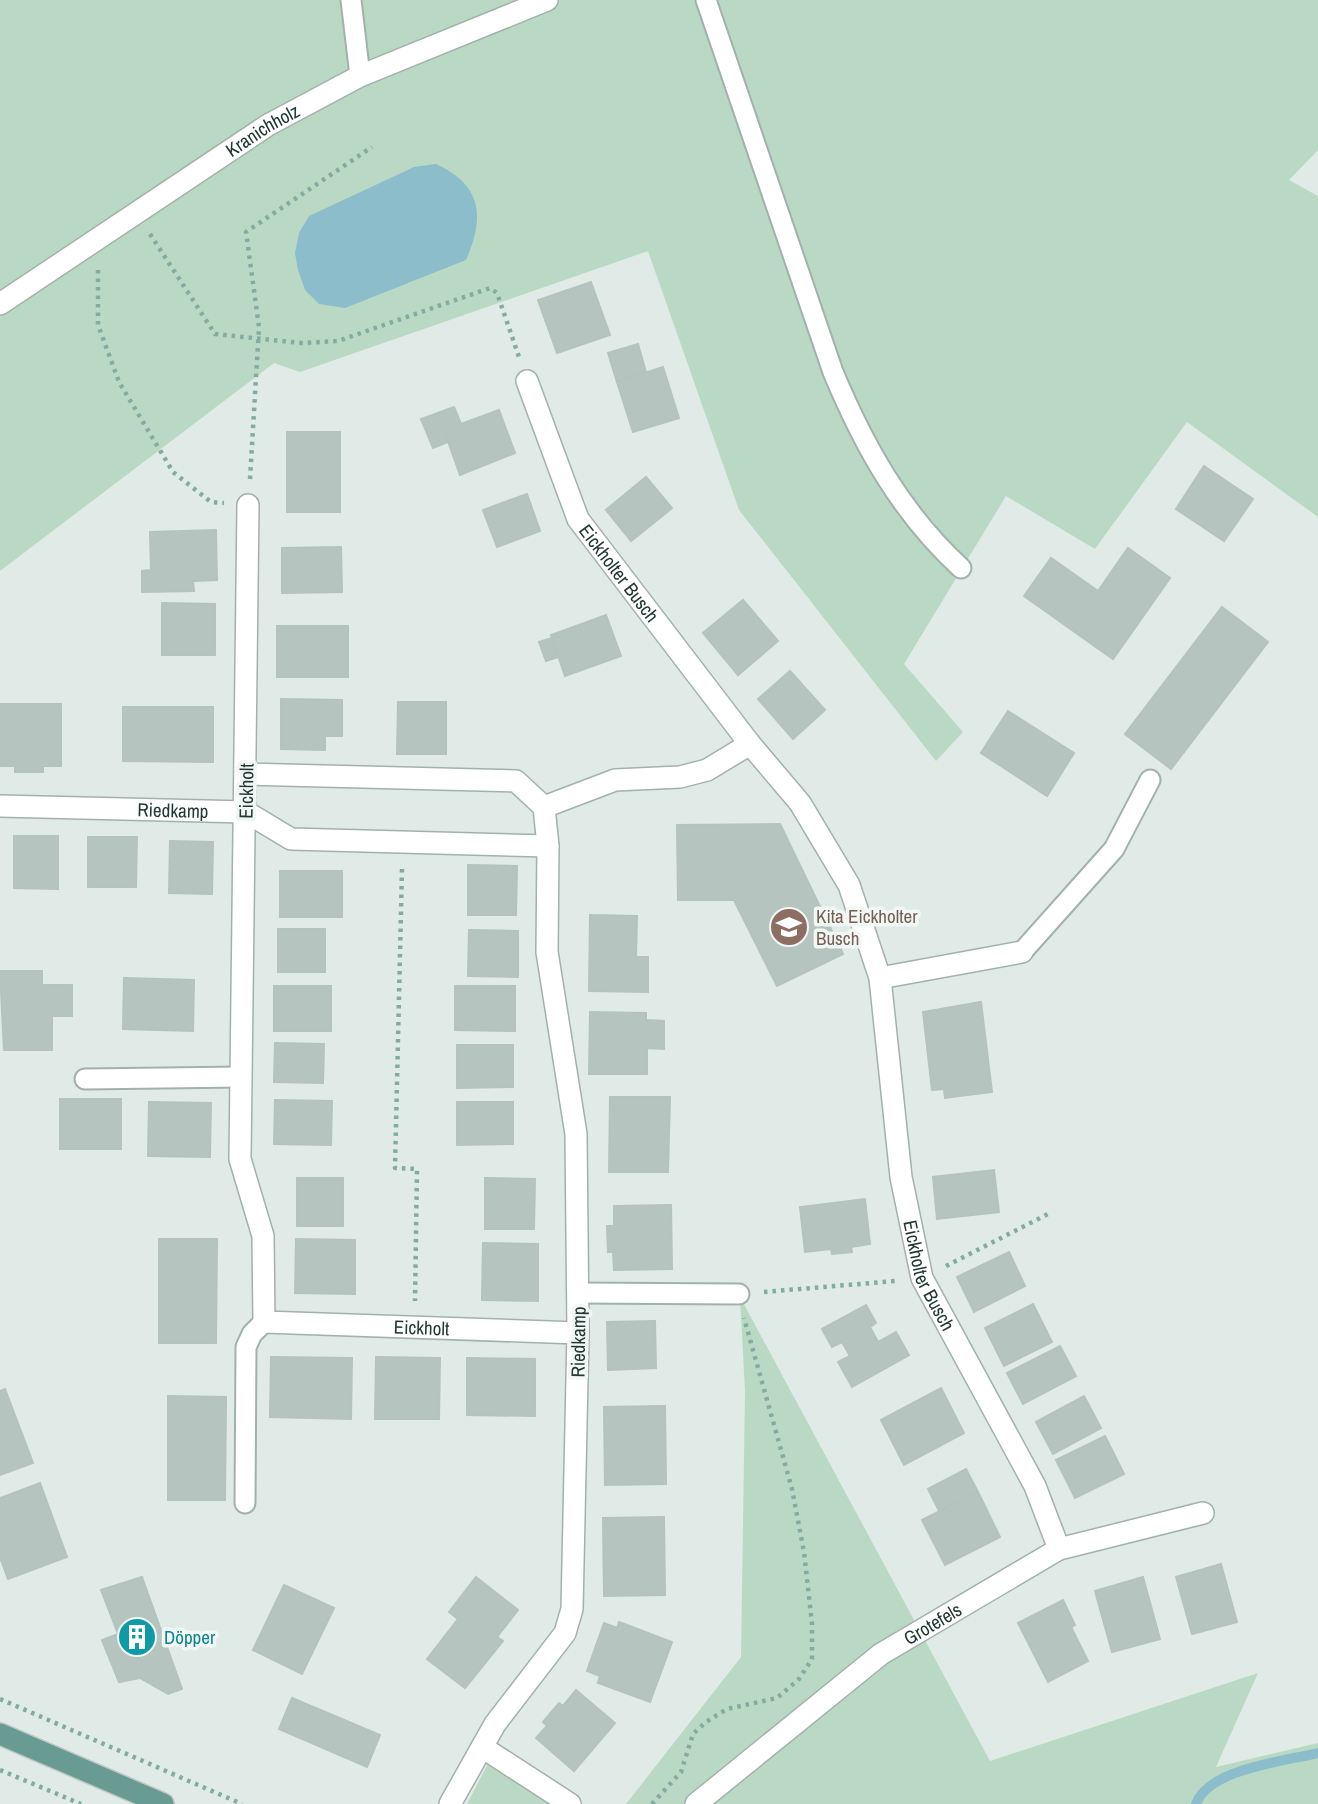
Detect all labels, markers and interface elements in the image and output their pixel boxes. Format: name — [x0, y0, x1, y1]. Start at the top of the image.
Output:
street label: Kranichholz — [220, 97, 304, 163]
street label: Eickholter Busch — [573, 519, 665, 627]
street label: Eickholt — [233, 762, 259, 819]
street label: Riedkamp — [137, 796, 209, 824]
place label: Kita Eickholter Busch — [816, 903, 918, 951]
school or university icon: Kita Eickholter Busch — [768, 906, 810, 948]
street label: Eickholter Busch — [897, 1218, 961, 1335]
street label: Riedkamp — [564, 1306, 592, 1378]
street label: Eickholt — [393, 1314, 450, 1342]
street label: Grotefels — [899, 1596, 967, 1651]
building icon: Döpper — [116, 1616, 158, 1658]
place label: Döpper — [164, 1624, 216, 1650]

